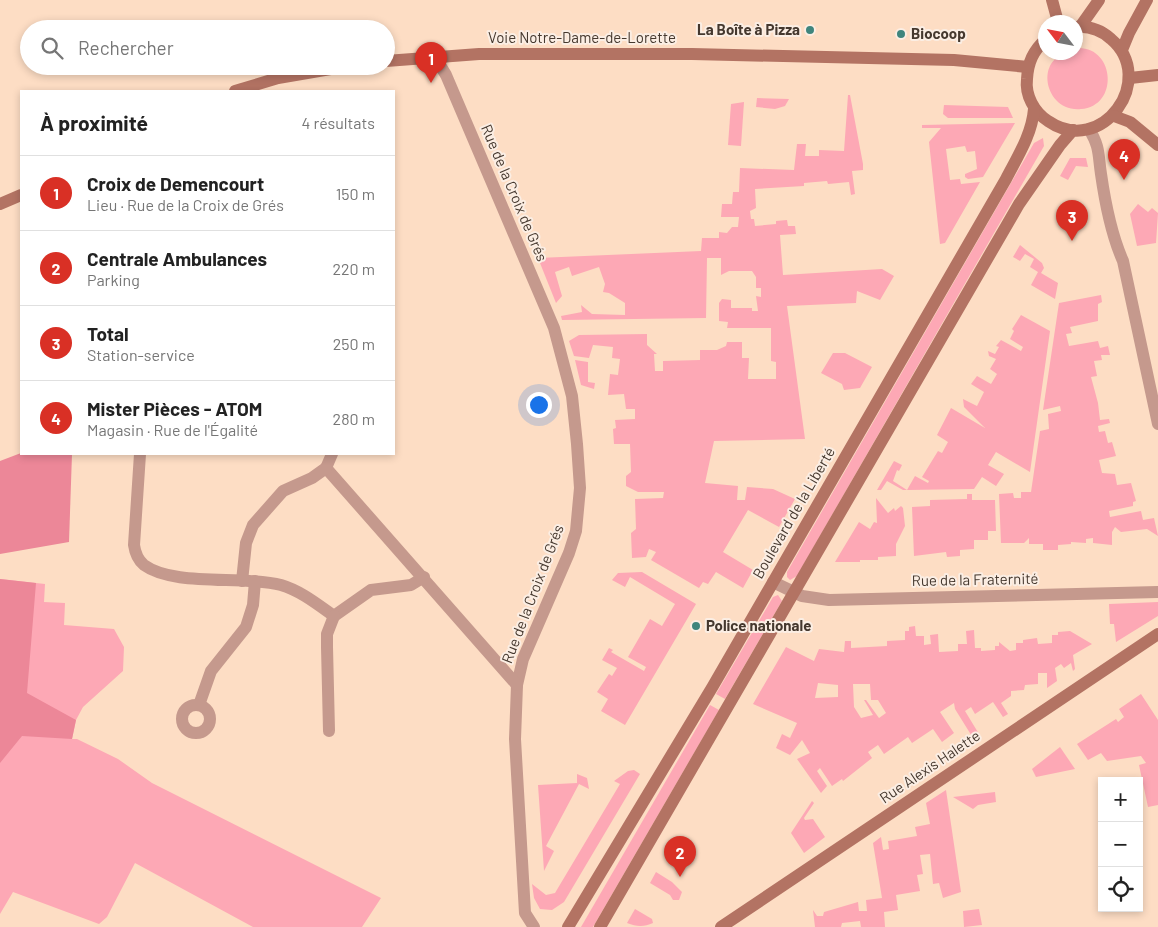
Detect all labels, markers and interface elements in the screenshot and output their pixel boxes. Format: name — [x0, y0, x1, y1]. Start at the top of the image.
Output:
north arrow — [1038, 15, 1083, 60]
search box — [20, 20, 395, 75]
place label: La Boîte à Pizza — [697, 20, 800, 38]
marker: La Boîte à Pizza — [804, 24, 816, 36]
place label: Biocoop — [911, 24, 966, 42]
street label: Voie Notre-Dame-de-Lorette — [488, 28, 676, 46]
marker: Biocoop — [895, 28, 907, 40]
icon: search — [38, 34, 66, 62]
text: Rechercher — [78, 36, 174, 59]
pin: 1 — [415, 42, 447, 83]
text: À proximité — [40, 110, 148, 135]
text: 4 résultats — [301, 113, 375, 132]
street label: Rue de la Croix de Grés — [478, 121, 552, 264]
pin: 4 — [1108, 139, 1140, 180]
text: Croix de Demencourt — [87, 172, 264, 195]
text: 1 — [53, 184, 59, 203]
text: 150 m — [336, 184, 375, 203]
text: Lieu · Rue de la Croix de Grés — [87, 195, 284, 214]
pin: 3 — [1056, 200, 1088, 241]
text: Centrale Ambulances — [87, 247, 267, 270]
text: 2 — [52, 259, 60, 278]
text: 220 m — [332, 259, 375, 278]
text: Parking — [87, 270, 140, 289]
text: Total — [87, 322, 129, 345]
text: 3 — [52, 334, 60, 353]
text: 250 m — [333, 334, 375, 353]
text: Station-service — [87, 345, 195, 364]
your location — [526, 392, 552, 418]
text: Mister Pièces - ATOM — [87, 397, 262, 420]
text: 4 — [51, 409, 61, 428]
text: 280 m — [333, 409, 375, 428]
text: Magasin · Rue de l'Égalité — [87, 420, 258, 439]
street label: Boulevard de la Liberté — [748, 444, 838, 581]
street label: Rue de la Croix de Grés — [497, 522, 567, 665]
street label: Rue de la Fraternité — [911, 569, 1038, 589]
place label: Police nationale — [706, 616, 811, 634]
marker: Police nationale — [690, 620, 702, 632]
street label: Rue Alexis Halette — [876, 726, 983, 806]
map controls — [1098, 777, 1143, 912]
button: + — [1098, 777, 1143, 822]
button: − — [1098, 822, 1143, 867]
pin: 2 — [664, 836, 696, 877]
button: locate — [1098, 867, 1143, 912]

